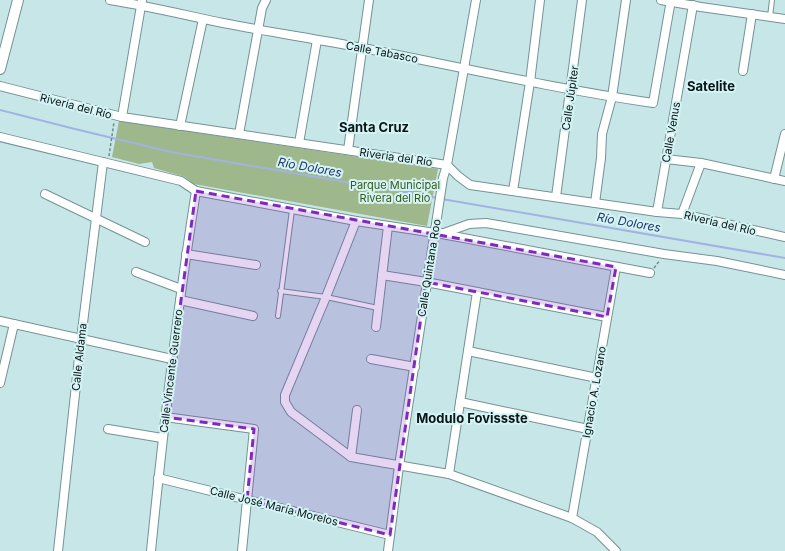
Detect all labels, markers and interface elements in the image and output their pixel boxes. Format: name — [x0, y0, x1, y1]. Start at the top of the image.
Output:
street label: Calle Tabasco — [345, 38, 420, 66]
street label: Calle Júpiter — [559, 65, 581, 131]
district label: Satelite — [687, 78, 735, 94]
street label: Riveria del Río — [39, 90, 114, 122]
street label: Calle Venus — [659, 100, 683, 163]
district label: Santa Cruz — [339, 119, 409, 135]
street label: Riveria del Río — [359, 145, 434, 169]
water label: Río Dolores — [277, 154, 343, 180]
park label: Parque Municipal Rivera del Río — [350, 178, 440, 205]
street label: Riveria del Río — [683, 208, 758, 238]
water label: Río Dolores — [596, 209, 662, 235]
street label: Calle Quintana Roo — [414, 218, 444, 318]
street label: Calle Vincente Guerrero — [156, 308, 186, 434]
street label: Calle Aldama — [68, 322, 90, 392]
street label: Ignacio A. Lozano — [579, 345, 609, 439]
district label: Modulo Fovissste — [416, 410, 528, 426]
street label: Calle José María Morelos — [208, 483, 340, 529]

